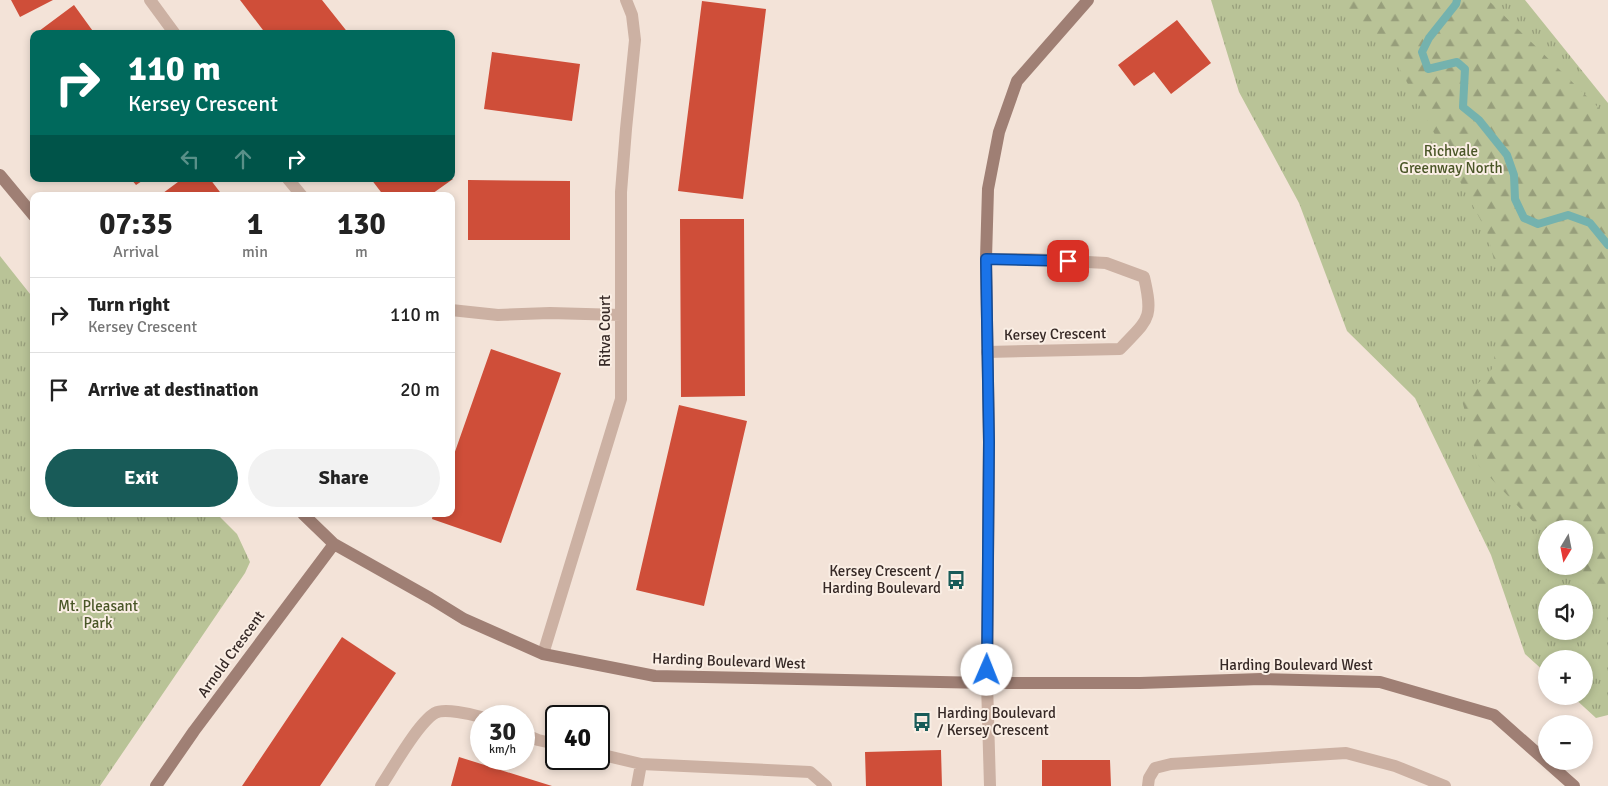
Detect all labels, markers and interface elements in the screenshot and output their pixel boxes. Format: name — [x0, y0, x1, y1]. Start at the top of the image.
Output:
text: 110 m — [128, 47, 221, 90]
icon: right — [45, 50, 110, 115]
text: Kersey Crescent — [128, 90, 278, 117]
park label: Richvale Greenway North — [1399, 142, 1503, 177]
icon: left — [176, 145, 204, 173]
icon: ahead — [229, 145, 257, 173]
icon: right — [282, 145, 310, 173]
text: 07:35 — [99, 206, 173, 243]
text: 1 — [247, 206, 263, 243]
text: 130 — [337, 206, 386, 243]
pin — [1047, 240, 1089, 282]
text: Arrival — [113, 242, 159, 262]
text: min — [242, 242, 268, 262]
text: m — [355, 242, 368, 262]
icon: arrive — [1054, 247, 1082, 275]
text: Turn right — [88, 293, 170, 317]
street label: Ritva Court — [596, 295, 614, 367]
icon: right — [45, 301, 73, 329]
text: 110 m — [390, 303, 440, 327]
text: Kersey Crescent — [88, 317, 197, 337]
street label: Kersey Crescent — [1004, 324, 1106, 344]
icon: arrive — [45, 376, 73, 404]
text: Arrive at destination — [88, 378, 259, 402]
text: 20 m — [400, 378, 440, 402]
button: Exit — [45, 449, 238, 507]
button: Share — [248, 449, 440, 507]
north arrow — [1538, 520, 1592, 575]
map controls — [1538, 520, 1593, 770]
place label: Kersey Crescent / Harding Boulevard — [822, 562, 942, 597]
bus stop icon: Kersey Crescent / Harding Boulevard — [945, 569, 967, 591]
button: sound — [1538, 585, 1593, 640]
park label: Mt. Pleasant Park — [58, 597, 138, 632]
street label: Arnold Crescent — [194, 607, 268, 701]
position arrow — [960, 643, 1012, 695]
street label: Harding Boulevard West — [652, 649, 806, 673]
button: + — [1538, 650, 1593, 705]
street label: Harding Boulevard West — [1219, 656, 1373, 674]
place label: Harding Boulevard / Kersey Crescent — [937, 704, 1056, 739]
speed limit sign: 40 — [545, 705, 610, 770]
bus stop icon: Harding Boulevard / Kersey Crescent — [911, 711, 933, 733]
button: − — [1538, 715, 1593, 770]
text: 30 — [489, 716, 516, 747]
text: km/h — [489, 742, 516, 757]

